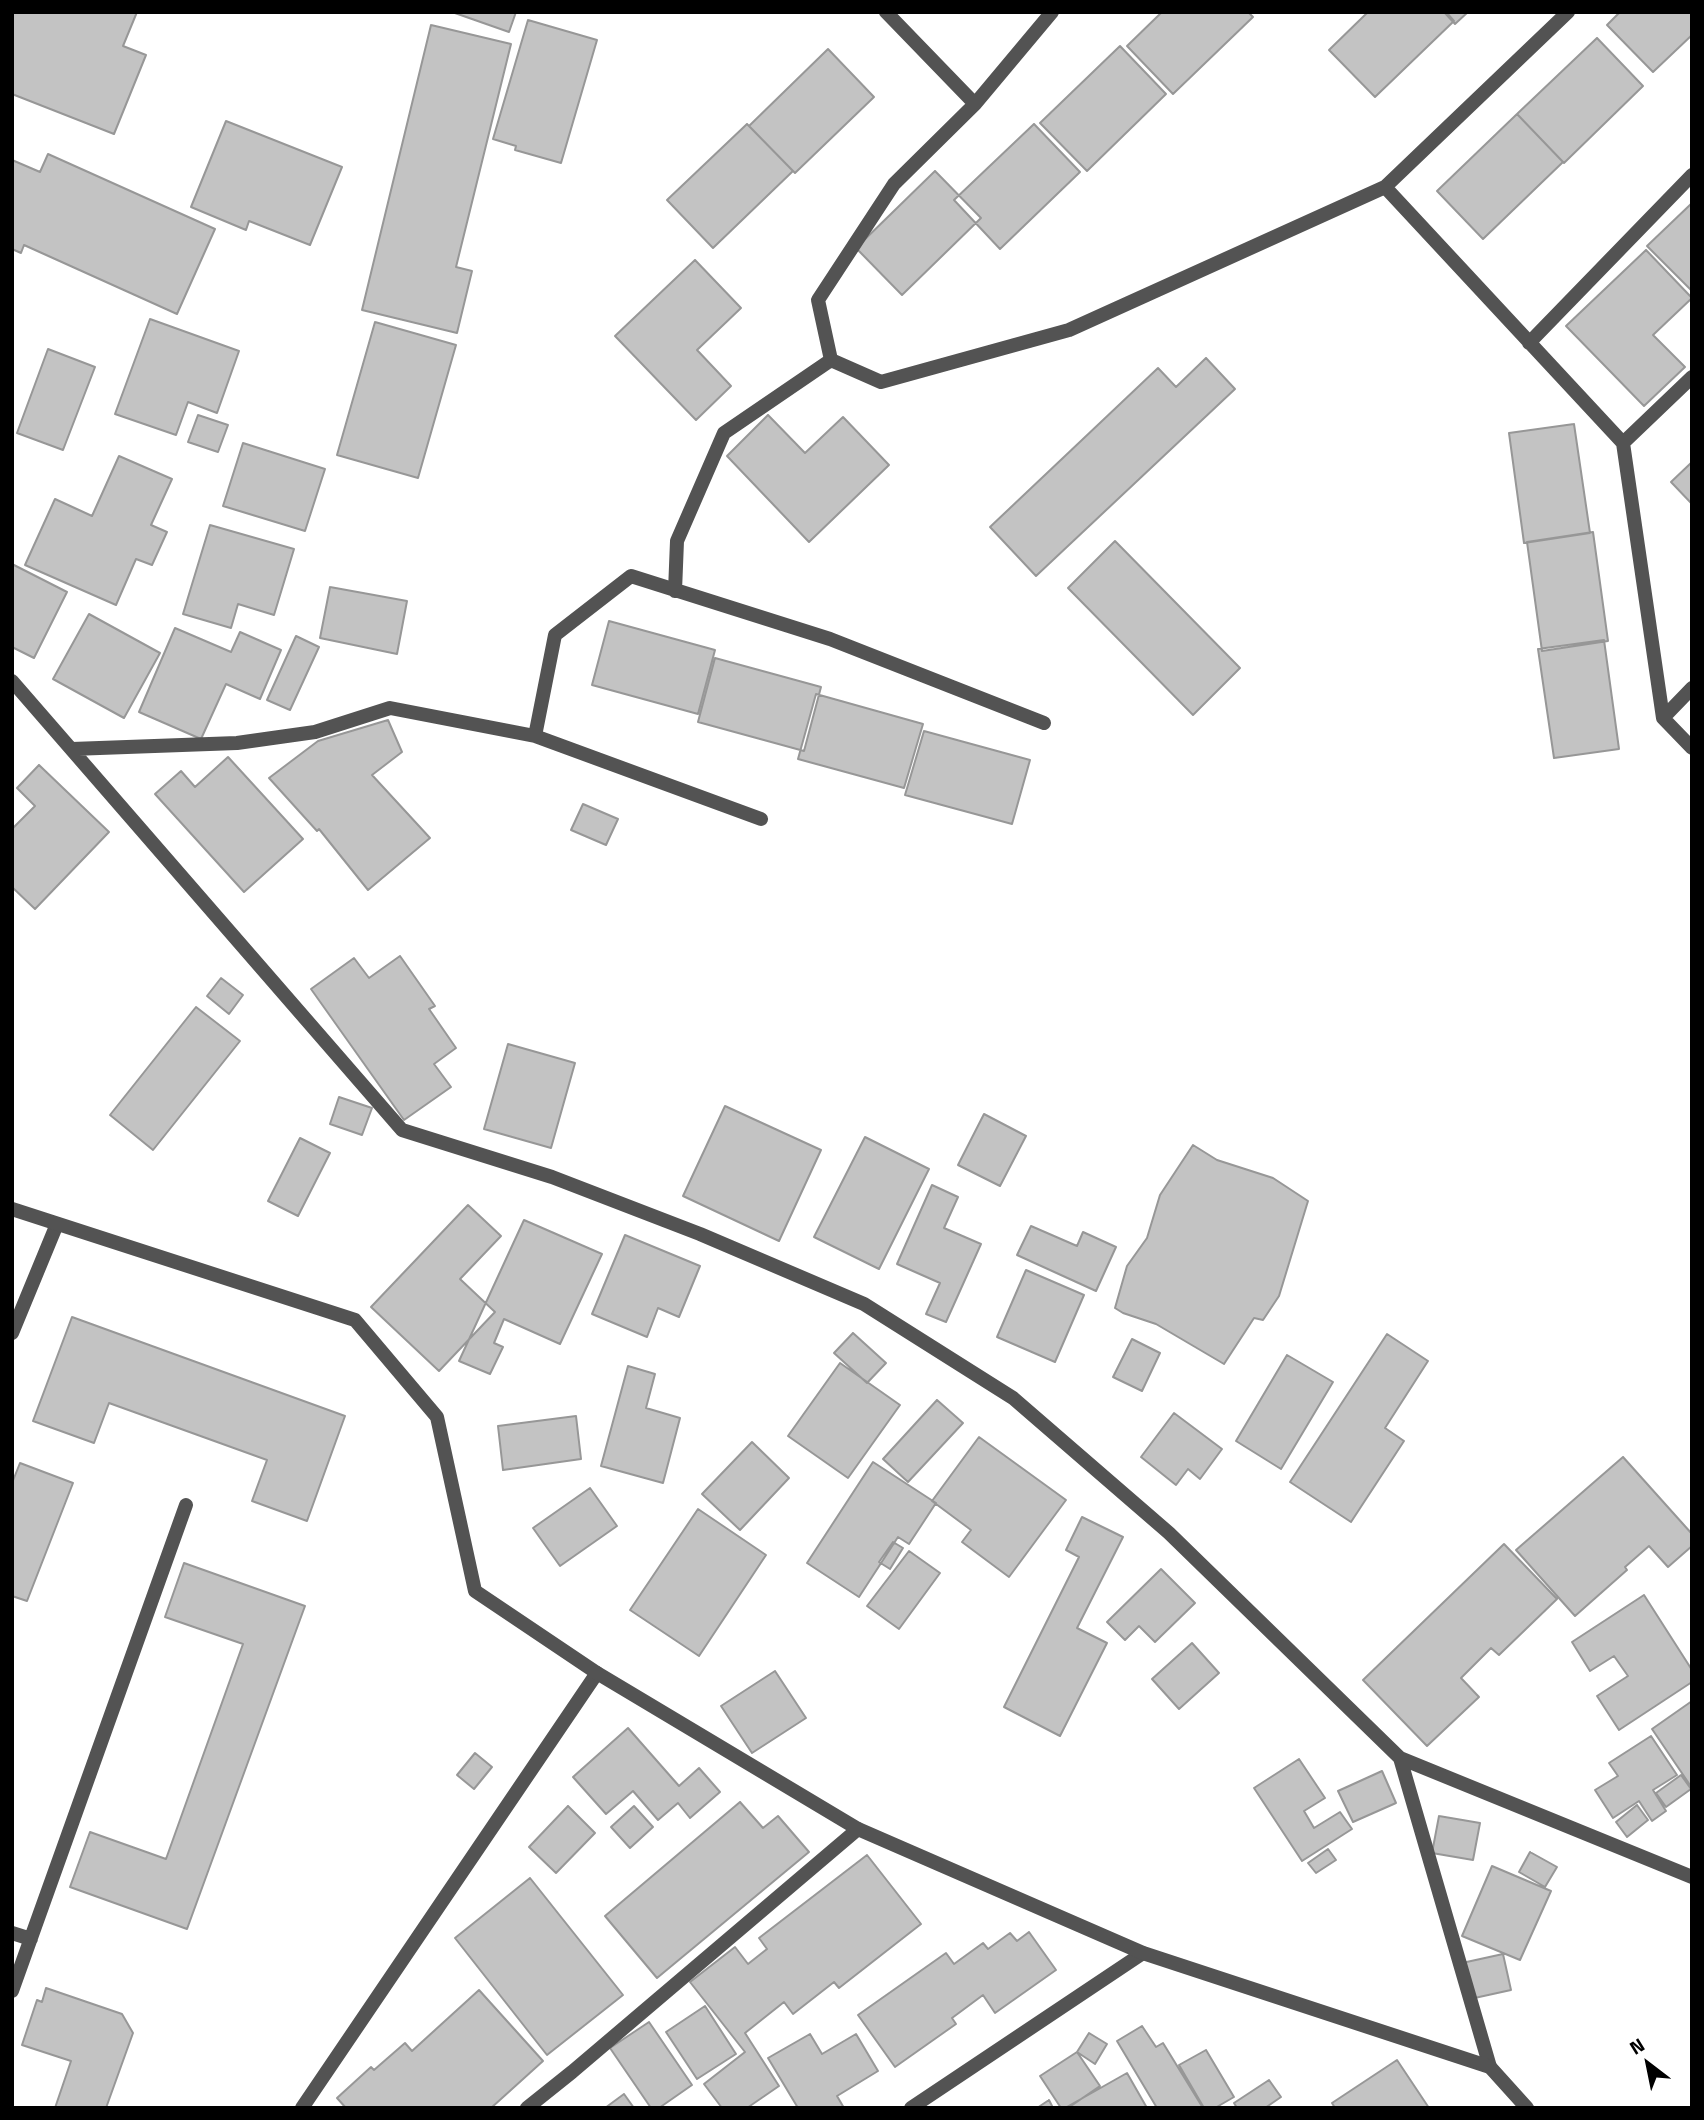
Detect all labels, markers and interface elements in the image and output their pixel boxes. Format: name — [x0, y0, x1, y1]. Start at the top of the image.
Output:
north arrow — [1613, 2029, 1683, 2099]
text: N — [1623, 2030, 1650, 2062]

